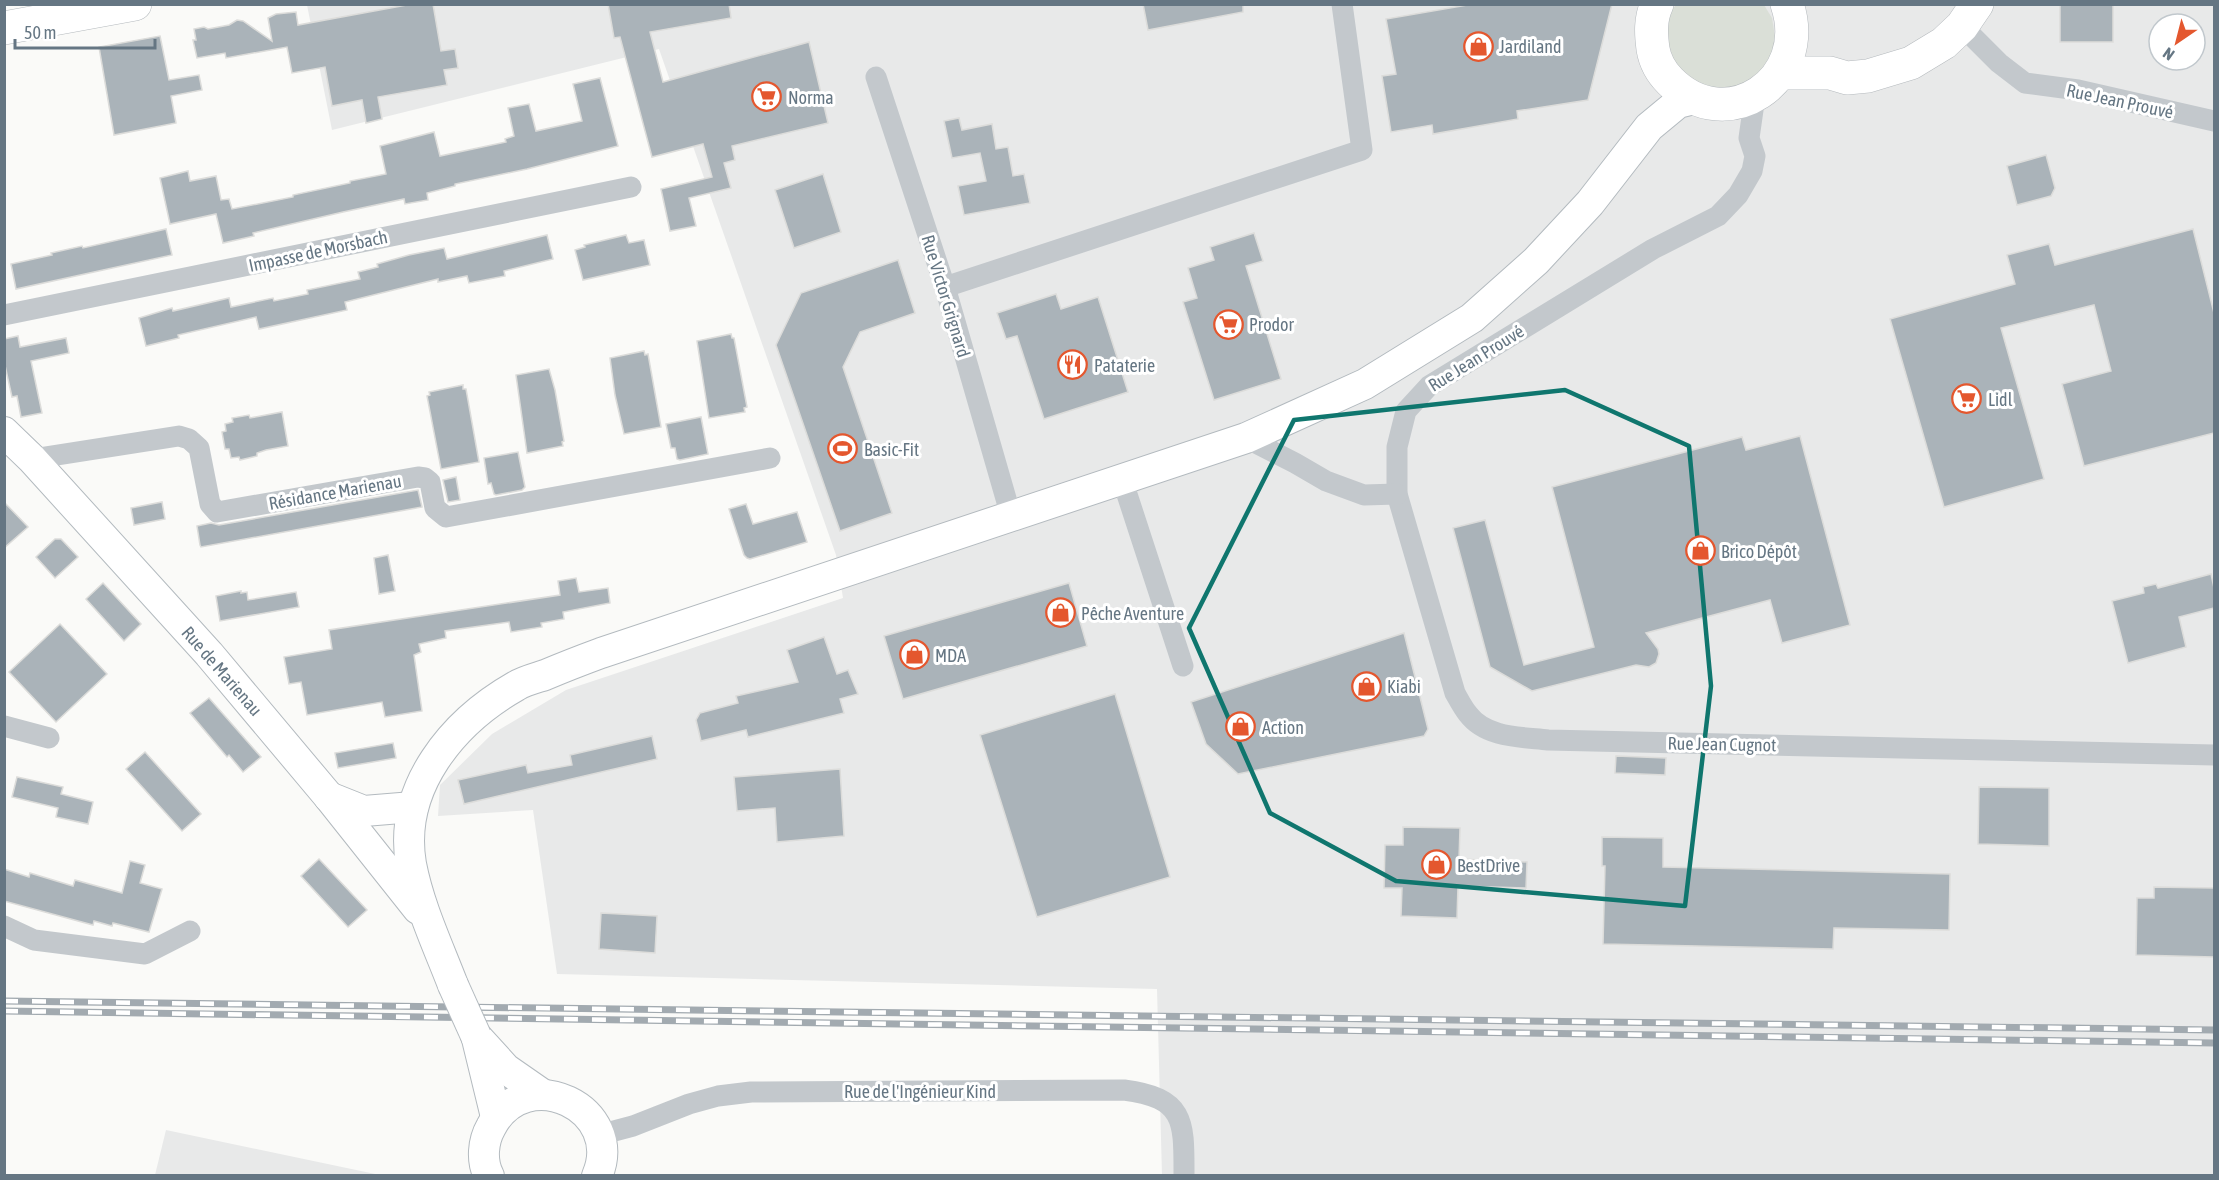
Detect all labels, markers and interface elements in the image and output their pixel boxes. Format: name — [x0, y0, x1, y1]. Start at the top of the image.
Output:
scale bar — [15, 12, 154, 50]
north arrow — [2147, 12, 2207, 72]
text: 50 m — [24, 22, 56, 43]
shop icon: Jardiland — [1462, 30, 1494, 62]
place label: Jardiland — [1499, 36, 1562, 57]
text: N — [2159, 44, 2177, 64]
street label: Rue Jean Prouvé — [2065, 79, 2175, 123]
supermarket icon: Norma — [751, 81, 783, 113]
place label: Norma — [788, 87, 834, 108]
street label: Impasse de Morsbach — [247, 226, 389, 276]
street label: Rue Victor Grignard — [917, 232, 975, 360]
supermarket icon: Prodor — [1212, 308, 1244, 340]
place label: Prodor — [1249, 314, 1295, 335]
street label: Rue Jean Prouvé — [1424, 320, 1528, 396]
restaurant icon: Pataterie — [1057, 349, 1089, 381]
place label: Pataterie — [1094, 355, 1155, 376]
supermarket icon: Lidl — [1951, 383, 1983, 415]
place label: Lidl — [1988, 389, 2013, 410]
sports icon: Basic-Fit — [827, 433, 859, 465]
place label: Basic-Fit — [864, 439, 919, 460]
street label: Résidance Marienau — [267, 470, 403, 514]
shop icon: Brico Dépôt — [1684, 535, 1716, 567]
place label: Brico Dépôt — [1721, 541, 1797, 562]
shop icon: Pêche Aventure — [1044, 597, 1076, 629]
place label: Pêche Aventure — [1081, 603, 1184, 624]
street label: Rue de Marienau — [178, 622, 266, 720]
shop icon: MDA — [898, 639, 930, 671]
place label: MDA — [935, 645, 966, 666]
shop icon: Kiabi — [1350, 670, 1382, 702]
place label: Kiabi — [1387, 676, 1421, 697]
shop icon: Action — [1225, 711, 1257, 743]
place label: Action — [1262, 717, 1304, 738]
street label: Rue Jean Cugnot — [1667, 733, 1777, 755]
shop icon: BestDrive — [1420, 849, 1452, 881]
place label: BestDrive — [1457, 855, 1520, 876]
street label: Rue de l'Ingénieur Kind — [844, 1081, 996, 1102]

